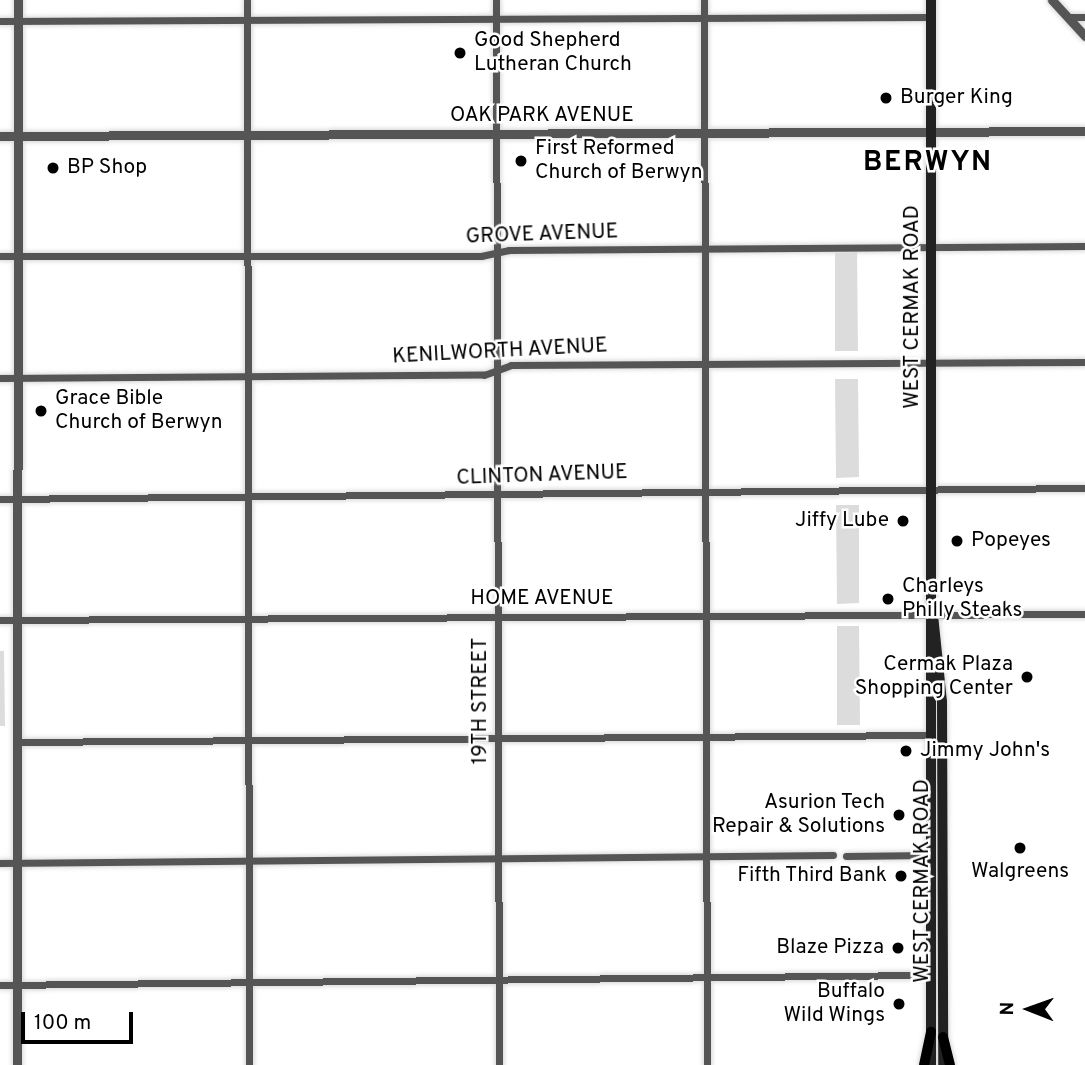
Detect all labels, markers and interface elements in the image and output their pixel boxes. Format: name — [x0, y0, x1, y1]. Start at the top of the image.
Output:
place label: Good Shepherd Lutheran Church — [474, 28, 632, 78]
marker: Good Shepherd Lutheran Church — [452, 45, 468, 61]
place label: Burger King — [900, 85, 1013, 111]
marker: Burger King — [878, 90, 894, 106]
street label: OAK PARK AVENUE — [450, 103, 634, 129]
place label: First Reformed Church of Berwyn — [535, 136, 703, 186]
district label: BERWYN — [864, 146, 992, 180]
marker: First Reformed Church of Berwyn — [513, 153, 529, 169]
place label: BP Shop — [67, 155, 147, 181]
marker: BP Shop — [45, 160, 61, 176]
street label: WEST CERMAK ROAD — [900, 205, 926, 409]
street label: GROVE AVENUE — [465, 220, 619, 250]
street label: KENILWORTH AVENUE — [391, 334, 609, 370]
place label: Grace Bible Church of Berwyn — [55, 386, 223, 436]
marker: Grace Bible Church of Berwyn — [33, 403, 49, 419]
street label: CLINTON AVENUE — [456, 460, 628, 492]
place label: Jiffy Lube — [795, 508, 889, 534]
marker: Jiffy Lube — [895, 513, 911, 529]
place label: Popeyes — [971, 528, 1051, 554]
marker: Popeyes — [949, 533, 965, 549]
place label: Charleys Philly Steaks — [902, 574, 1022, 624]
street label: HOME AVENUE — [470, 586, 614, 612]
marker: Charleys Philly Steaks — [880, 591, 896, 607]
street label: 19TH STREET — [468, 637, 494, 765]
place label: Cermak Plaza Shopping Center — [855, 652, 1013, 702]
marker: Cermak Plaza Shopping Center — [1019, 669, 1035, 685]
place label: Jimmy John's — [920, 738, 1050, 764]
marker: Jimmy John's — [898, 743, 914, 759]
street label: WEST CERMAK ROAD — [910, 779, 936, 983]
place label: Asurion Tech Repair & Solutions — [712, 790, 885, 840]
marker: Asurion Tech Repair & Solutions — [891, 807, 907, 823]
marker: Walgreens — [1012, 840, 1028, 856]
place label: Walgreens — [971, 859, 1069, 885]
place label: Fifth Third Bank — [736, 863, 887, 889]
marker: Fifth Third Bank — [893, 868, 909, 884]
place label: Blaze Pizza — [776, 935, 884, 961]
marker: Blaze Pizza — [890, 940, 906, 956]
north arrow — [994, 974, 1064, 1044]
place label: Buffalo Wild Wings — [783, 979, 885, 1029]
marker: Buffalo Wild Wings — [891, 996, 907, 1012]
scale bar — [24, 998, 136, 1042]
text: N — [996, 1002, 1020, 1016]
text: 100 m — [34, 1010, 91, 1037]

